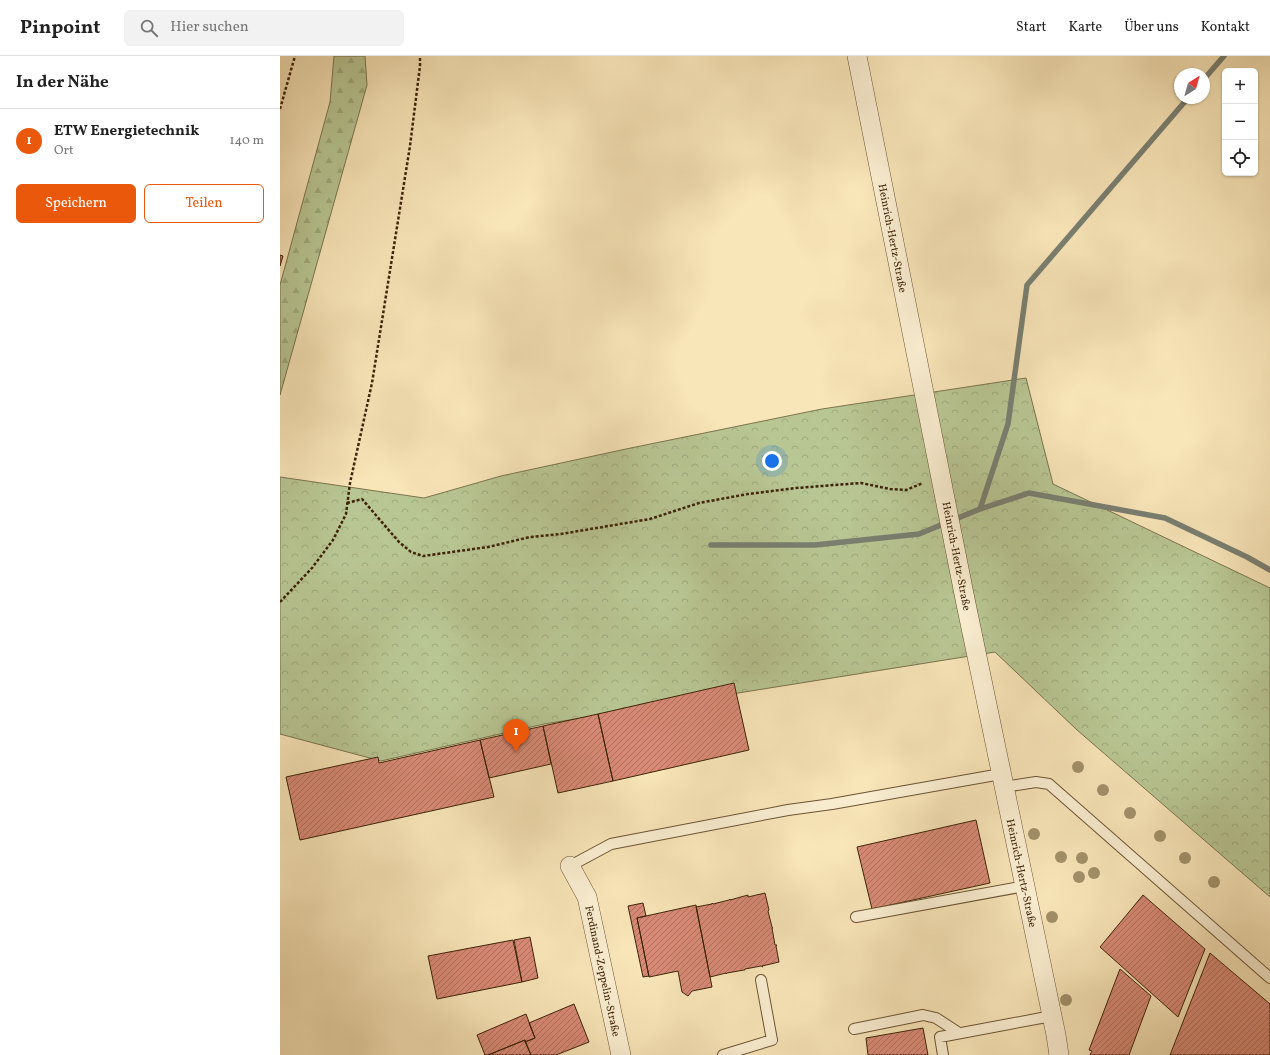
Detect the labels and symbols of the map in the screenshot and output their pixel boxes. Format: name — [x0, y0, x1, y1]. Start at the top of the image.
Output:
north arrow — [1174, 68, 1210, 104]
street label: Heinrich-Hertz-Straße — [874, 183, 909, 294]
your location — [762, 451, 782, 471]
street label: Heinrich-Hertz-Straße — [938, 501, 973, 612]
pin: 1 — [503, 719, 529, 752]
street label: Heinrich-Hertz-Straße — [1002, 818, 1039, 929]
street label: Ferdinand-Zeppelin-Straße — [580, 904, 623, 1038]

